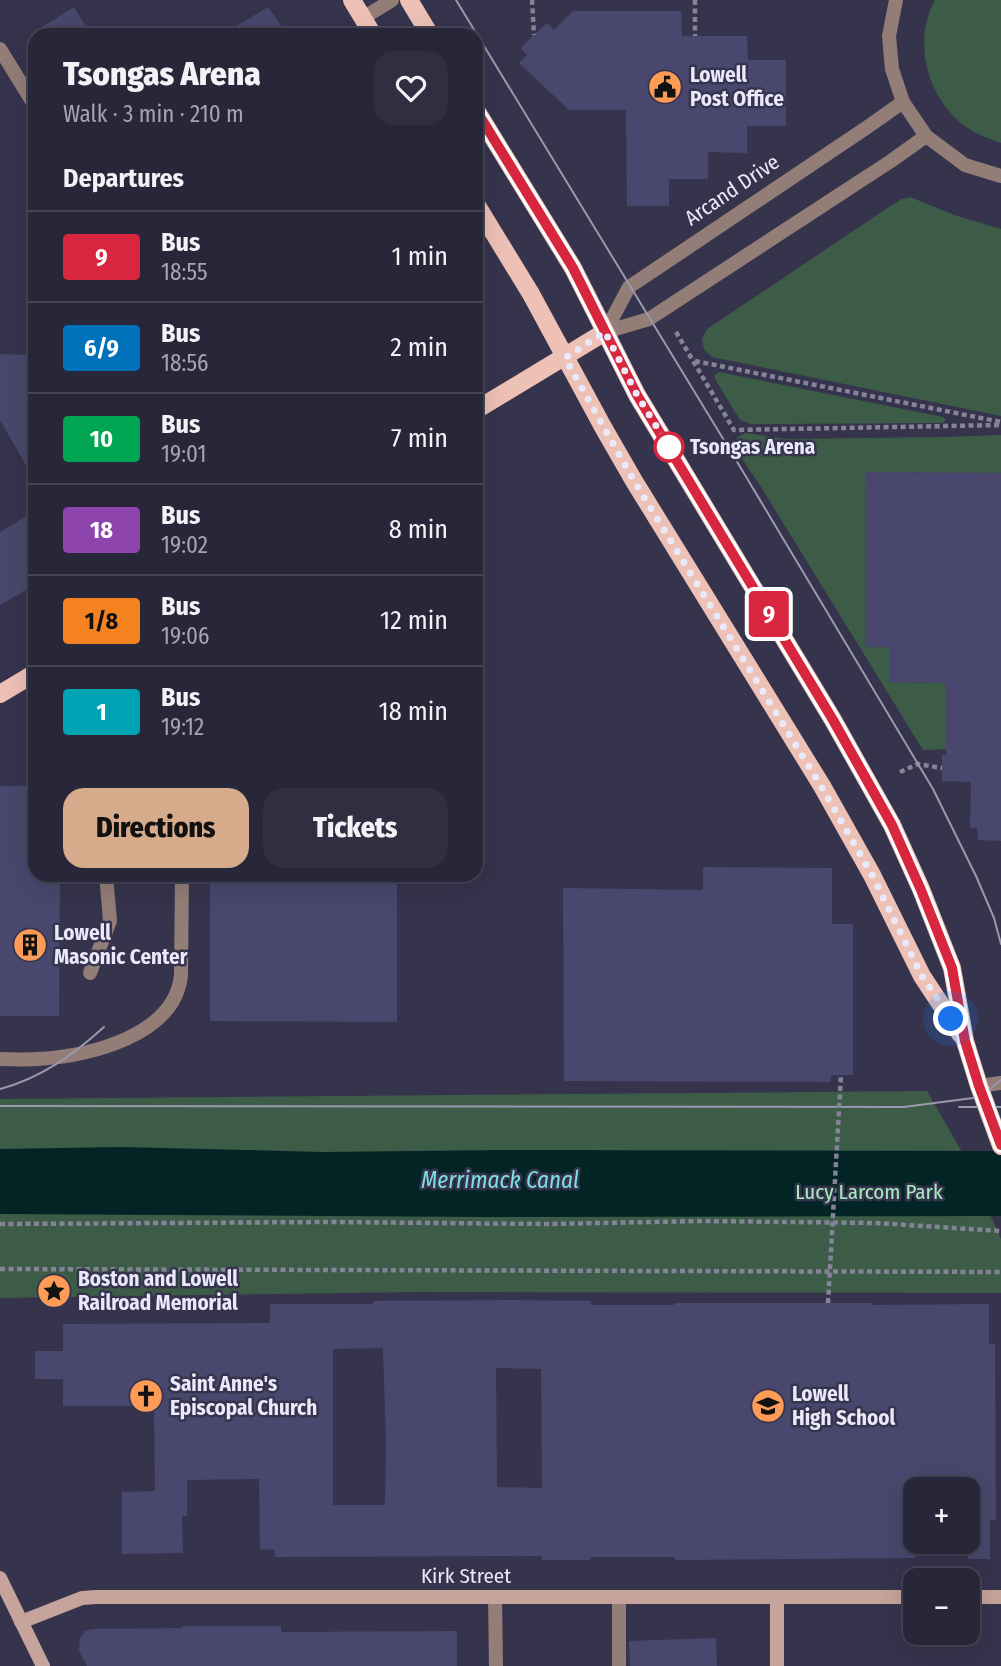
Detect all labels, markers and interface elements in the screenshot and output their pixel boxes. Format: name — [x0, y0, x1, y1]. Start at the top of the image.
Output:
button: heart — [374, 51, 448, 125]
text: Tsongas Arena — [63, 54, 261, 94]
place label: Lowell Post Office — [690, 62, 784, 112]
public building icon: Lowell Post Office — [646, 68, 684, 106]
text: Walk · 3 min · 210 m — [63, 100, 244, 128]
street label: Arcand Drive — [680, 149, 784, 231]
text: Departures — [63, 163, 184, 194]
text: Bus — [161, 227, 200, 258]
text: 1 min — [392, 241, 448, 272]
text: 9 — [95, 243, 108, 271]
text: 18:55 — [161, 258, 207, 286]
text: Bus — [161, 318, 200, 349]
text: 2 min — [390, 332, 448, 363]
text: 6/9 — [84, 334, 119, 362]
text: 18:56 — [161, 349, 208, 377]
text: Bus — [161, 409, 200, 440]
text: 7 min — [391, 423, 448, 454]
text: 10 — [90, 425, 113, 453]
marker: Tsongas Arena — [654, 432, 684, 462]
place label: Tsongas Arena — [690, 434, 815, 460]
text: 19:01 — [161, 440, 206, 468]
text: Bus — [161, 500, 200, 531]
text: 8 min — [389, 514, 448, 545]
text: 18 — [90, 516, 113, 544]
text: 19:02 — [161, 531, 208, 559]
text: Bus — [161, 591, 200, 622]
line badge: 9 — [746, 591, 792, 637]
text: 9 — [763, 600, 775, 628]
text: 12 min — [380, 605, 448, 636]
text: 1/8 — [85, 607, 118, 635]
text: 19:06 — [161, 622, 209, 650]
text: Bus — [161, 682, 200, 713]
text: 18 min — [379, 696, 448, 727]
text: 1 — [96, 698, 107, 726]
text: 19:12 — [161, 713, 204, 741]
button: Directions — [63, 788, 249, 868]
button: Tickets — [263, 788, 448, 868]
place label: Lowell Masonic Center — [54, 920, 188, 970]
building icon: Lowell Masonic Center — [11, 926, 49, 964]
your location — [933, 1001, 968, 1036]
water label: Merrimack Canal — [421, 1166, 579, 1194]
park label: Lucy Larcom Park — [795, 1179, 943, 1205]
place label: Boston and Lowell Railroad Memorial — [78, 1266, 238, 1316]
place icon: Boston and Lowell Railroad Memorial — [35, 1272, 73, 1310]
place label: Saint Anne's Episcopal Church — [170, 1371, 317, 1421]
church icon: Saint Anne's Episcopal Church — [127, 1377, 165, 1415]
place label: Lowell High School — [792, 1381, 895, 1431]
school or university icon: Lowell High School — [749, 1387, 787, 1425]
map controls — [903, 1477, 980, 1645]
button: + — [903, 1477, 980, 1554]
street label: Kirk Street — [421, 1563, 511, 1589]
button: − — [903, 1568, 980, 1645]

